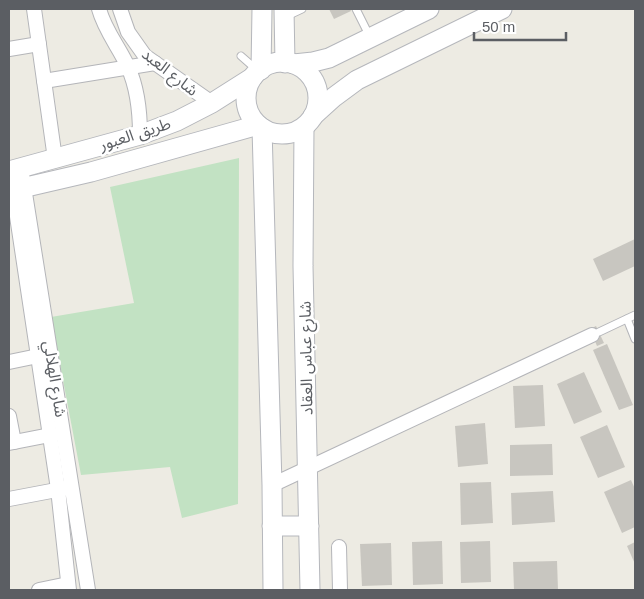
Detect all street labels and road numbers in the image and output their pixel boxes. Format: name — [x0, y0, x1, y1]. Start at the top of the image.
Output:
street label: شارع العبد — [136, 45, 201, 102]
street label: طريق العبور — [96, 114, 174, 156]
street label: شارع عباس العقاد — [297, 301, 319, 415]
street label: شارع الهلالي — [37, 340, 69, 419]

